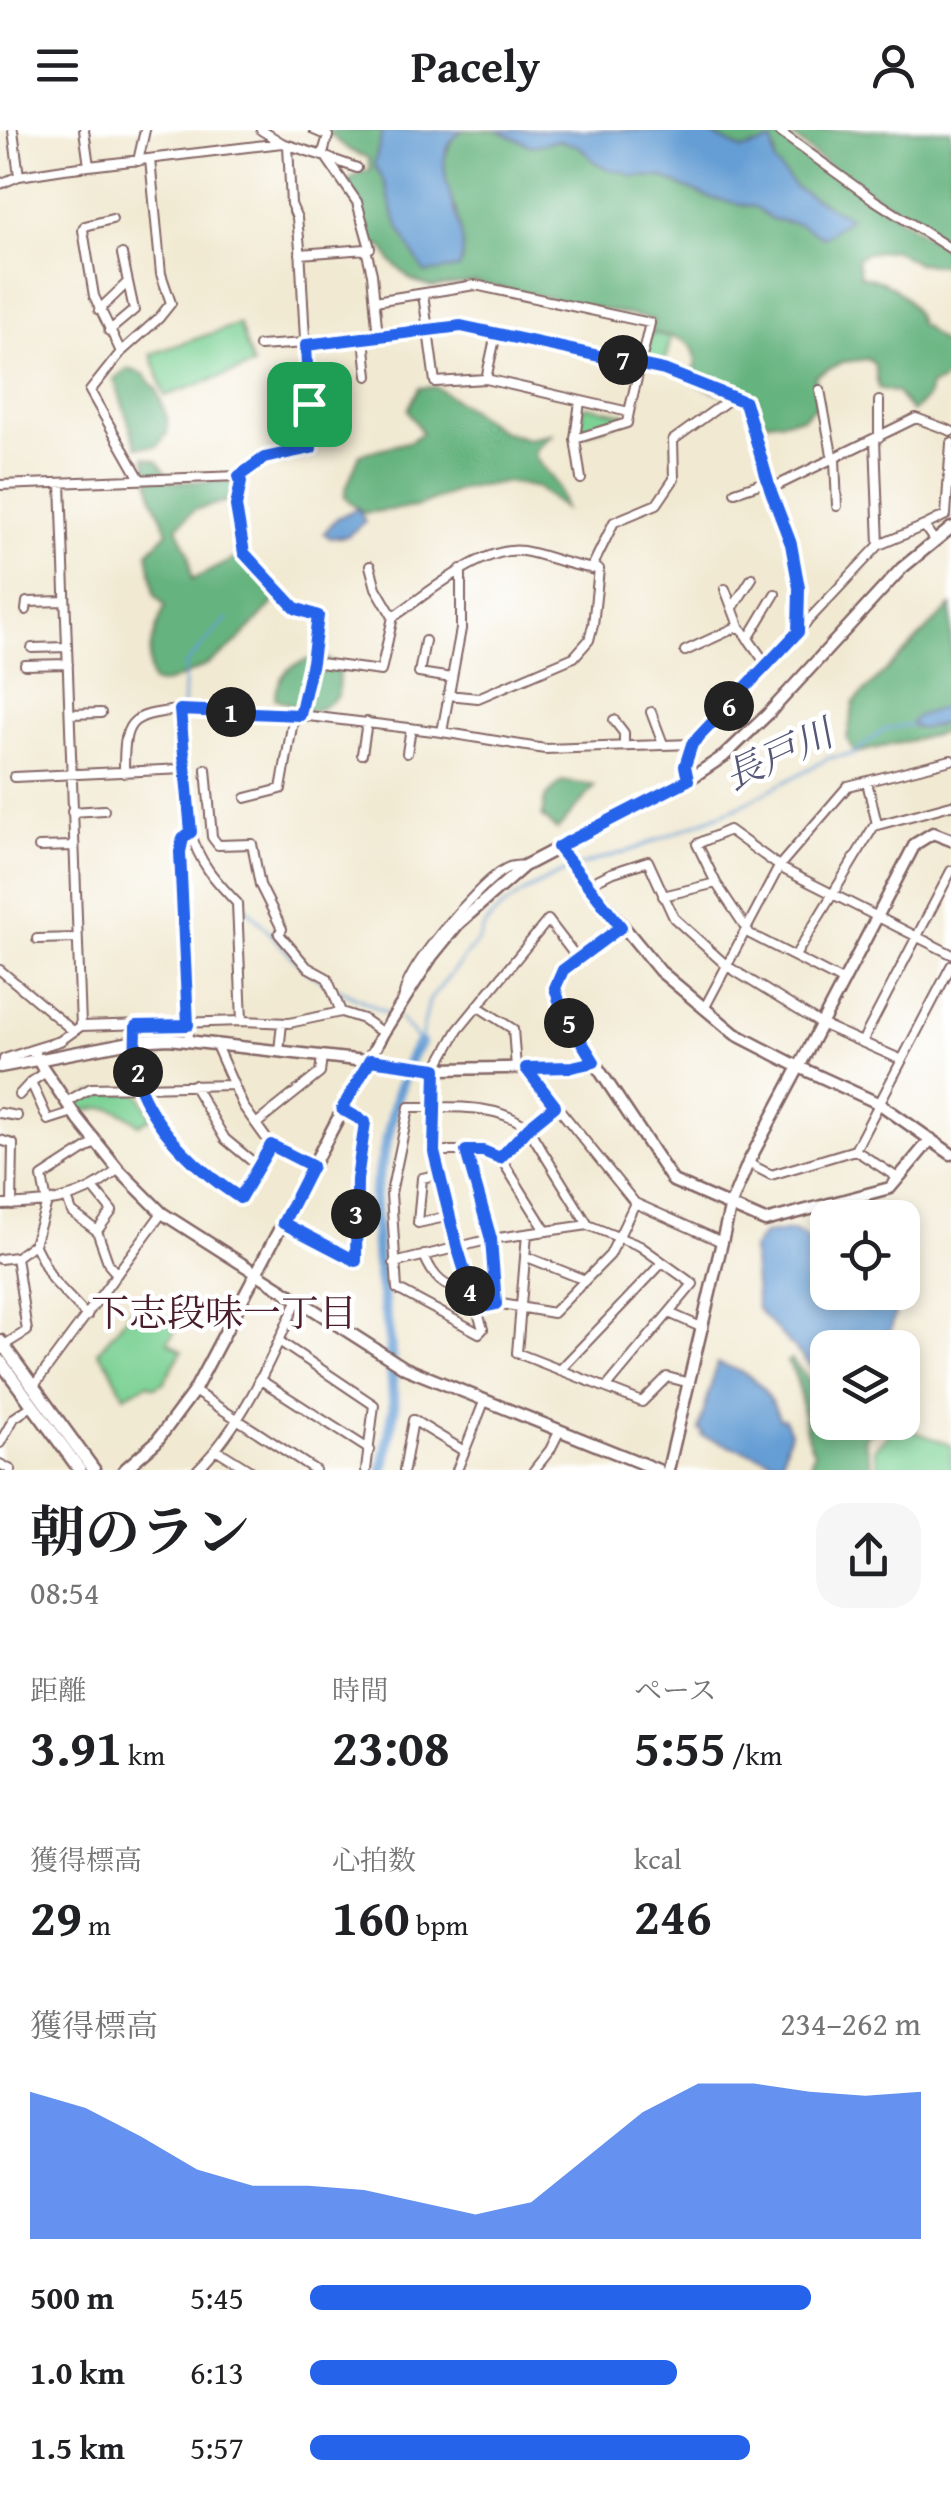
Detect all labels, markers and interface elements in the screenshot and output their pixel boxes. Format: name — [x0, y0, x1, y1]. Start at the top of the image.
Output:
text: Pacely — [411, 33, 540, 98]
icon: menu — [30, 38, 85, 93]
icon: person — [866, 38, 921, 93]
pin: 7 — [598, 335, 648, 385]
text: 7 — [616, 339, 630, 380]
pin — [267, 362, 352, 447]
icon: arrive — [282, 377, 337, 432]
pin: 6 — [704, 681, 754, 731]
text: 6 — [722, 685, 736, 726]
pin: 1 — [206, 687, 256, 737]
text: 1 — [224, 691, 238, 732]
water label: 長戸川 — [715, 703, 845, 803]
pin: 5 — [544, 998, 594, 1048]
text: 5 — [562, 1002, 576, 1043]
pin: 2 — [113, 1047, 163, 1097]
text: 2 — [131, 1051, 145, 1092]
pin: 3 — [331, 1189, 381, 1239]
text: 3 — [349, 1193, 363, 1234]
map controls — [810, 1200, 920, 1440]
button: locate — [810, 1200, 920, 1310]
pin: 4 — [445, 1266, 495, 1316]
text: 4 — [463, 1270, 477, 1311]
district label: 下志段味一丁目 — [91, 1284, 357, 1340]
button: layers — [810, 1330, 920, 1440]
text: 朝のラン — [30, 1491, 250, 1571]
button: share — [816, 1503, 921, 1608]
text: 08:54 — [30, 1569, 99, 1616]
text: 距離 — [30, 1669, 86, 1710]
text: 時間 — [332, 1669, 388, 1710]
text: ペース — [634, 1669, 717, 1710]
text: 3.91 — [30, 1710, 122, 1783]
text: 23:08 — [332, 1710, 450, 1783]
text: 5:55 — [634, 1710, 726, 1783]
text: km — [122, 1734, 165, 1775]
text: /km — [726, 1734, 782, 1775]
text: kcal — [634, 1838, 682, 1879]
text: 獲得標高 — [30, 1839, 142, 1880]
text: 心拍数 — [332, 1839, 416, 1880]
text: 246 — [634, 1879, 712, 1952]
text: 29 — [30, 1880, 82, 1953]
text: 160 — [332, 1880, 410, 1953]
text: m — [82, 1904, 111, 1945]
text: bpm — [410, 1904, 468, 1945]
text: 234–262 m — [780, 2000, 921, 2047]
text: 獲得標高 — [30, 2002, 158, 2049]
text: 500 m — [30, 2274, 114, 2321]
text: 5:45 — [190, 2274, 244, 2321]
text: 1.0 km — [30, 2349, 125, 2396]
text: 6:13 — [190, 2349, 244, 2396]
text: 1.5 km — [30, 2424, 125, 2471]
text: 5:57 — [190, 2424, 244, 2471]

